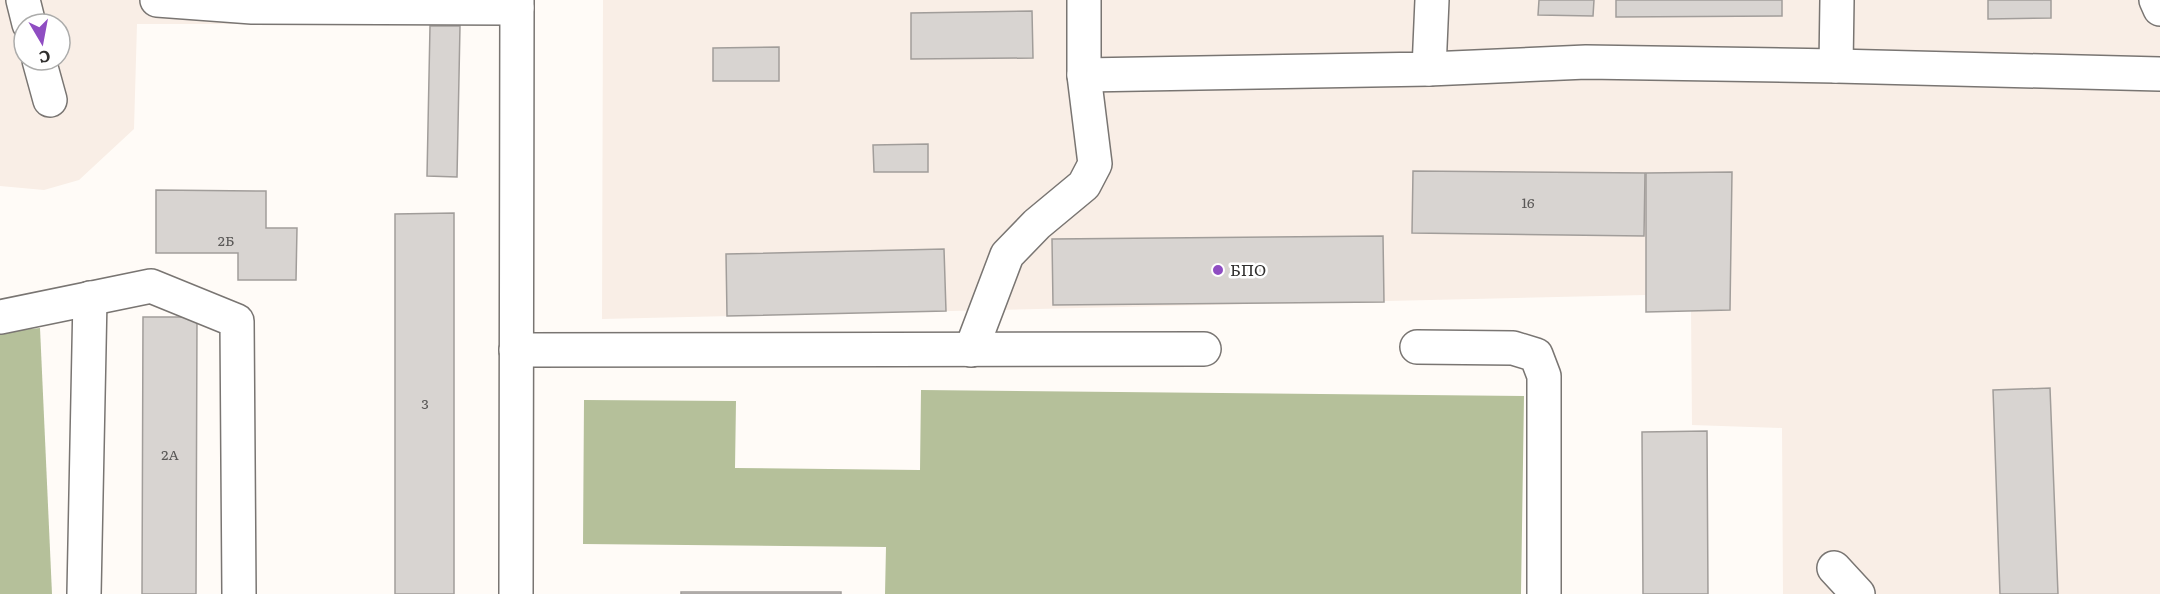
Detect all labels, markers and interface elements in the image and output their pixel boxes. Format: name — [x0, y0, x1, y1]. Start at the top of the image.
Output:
north arrow — [12, 12, 72, 72]
text: С — [37, 45, 52, 71]
house number: 16 — [1521, 192, 1535, 212]
house number: 2Б — [218, 230, 234, 250]
place label: БПО — [1230, 257, 1266, 281]
marker: БПО — [1211, 263, 1225, 277]
house number: 3 — [421, 393, 429, 413]
house number: 2А — [161, 444, 179, 464]

